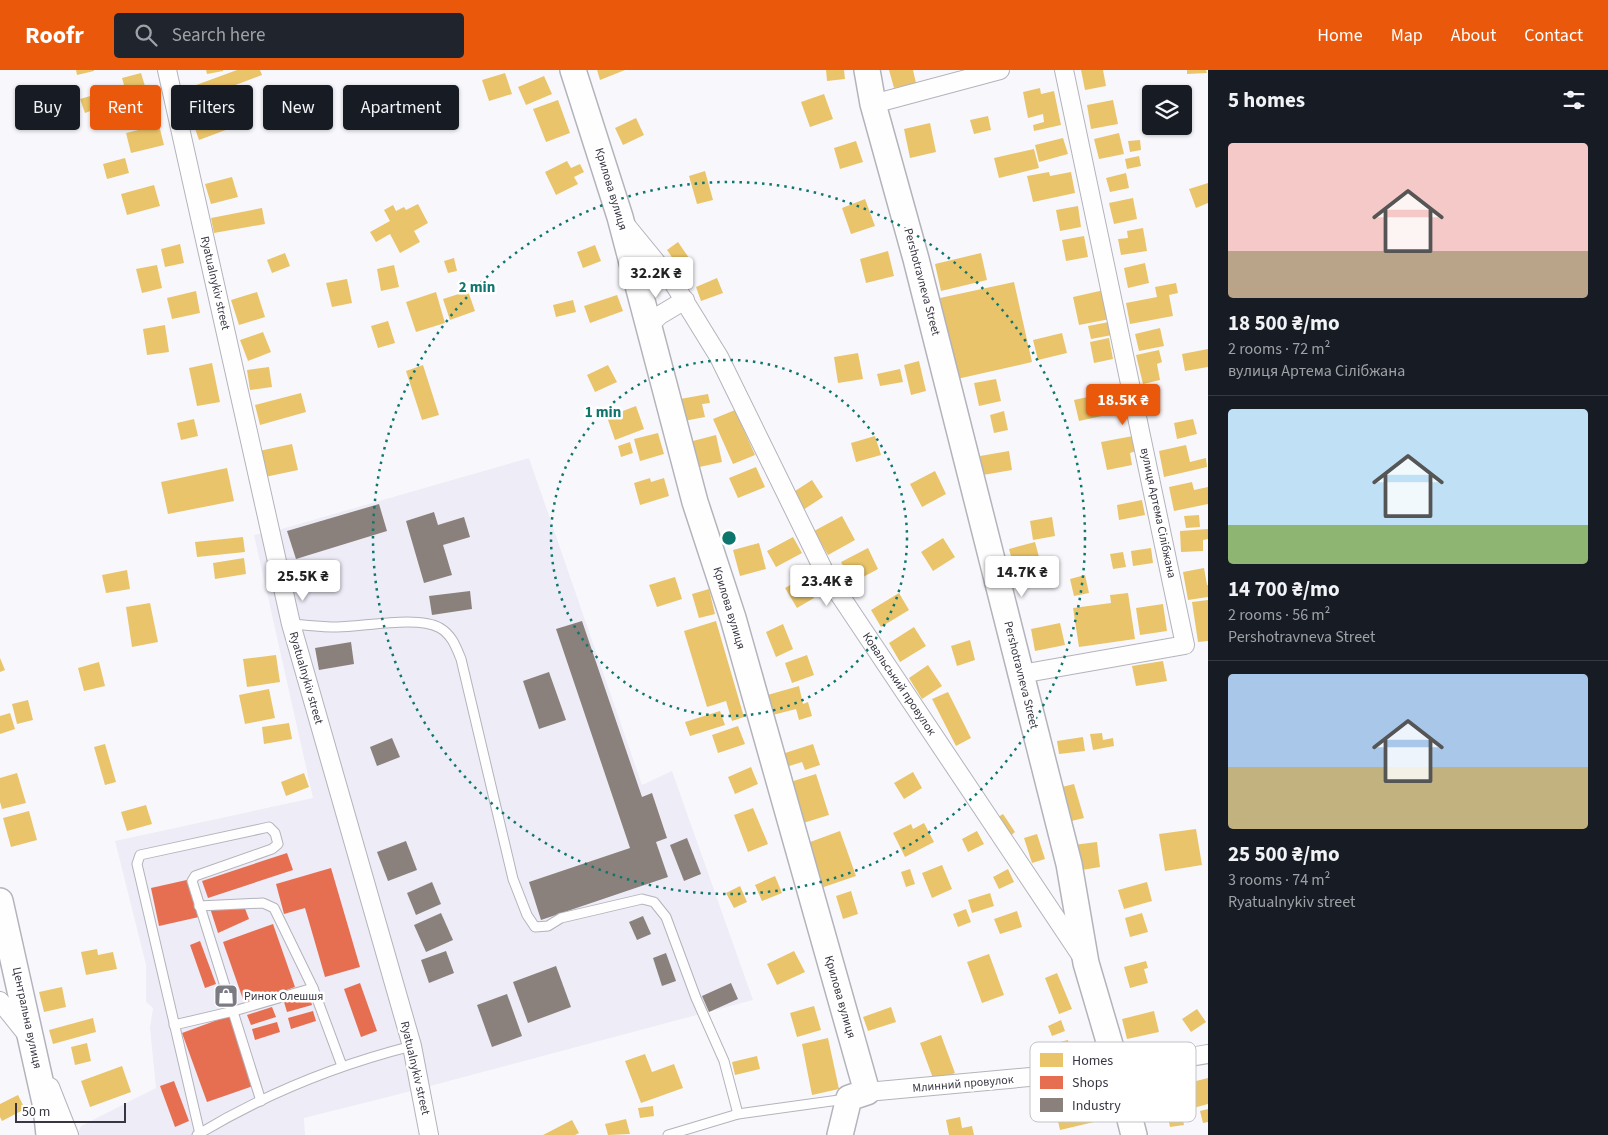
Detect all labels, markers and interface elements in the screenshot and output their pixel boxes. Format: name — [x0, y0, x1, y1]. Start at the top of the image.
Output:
search box — [114, 13, 464, 58]
text: Roofr — [25, 18, 84, 53]
icon: search — [132, 21, 160, 49]
text: Search here — [172, 22, 265, 49]
text: Home — [1317, 23, 1363, 48]
text: Map — [1391, 23, 1423, 48]
text: About — [1451, 23, 1496, 48]
text: Contact — [1524, 23, 1583, 48]
chip: Buy — [15, 85, 80, 130]
chip: Rent — [90, 85, 161, 130]
chip: Filters — [171, 85, 253, 130]
chip: New — [263, 85, 333, 130]
chip: Apartment — [343, 85, 459, 130]
map controls — [1142, 85, 1192, 135]
button: layers — [1142, 85, 1192, 135]
text: 5 homes — [1228, 85, 1305, 115]
icon: filters — [1560, 86, 1588, 114]
street label: Крилова вулиця — [590, 146, 632, 232]
icon: home — [1363, 176, 1453, 266]
street label: Pershotravneva Street — [899, 226, 945, 338]
street label: Ryatualnykiv street — [196, 235, 234, 331]
pin: 32.2K ₴ — [610, 256, 702, 299]
text: 32.2K ₴ — [630, 262, 682, 284]
text: 2 min — [459, 277, 495, 298]
text: 18 500 ₴/mo — [1228, 308, 1340, 338]
text: 2 rooms · 72 m² — [1228, 338, 1330, 360]
text: вулиця Артема Сілібжана — [1228, 360, 1405, 382]
pin: 18.5K ₴ — [1077, 384, 1169, 426]
text: 18.5K ₴ — [1097, 389, 1149, 411]
text: 1 min — [585, 402, 621, 423]
icon: home — [1363, 441, 1453, 531]
street label: вулиця Артема Сілібжана — [1136, 446, 1180, 580]
centre of rings — [720, 529, 738, 547]
pin: 14.7K ₴ — [976, 556, 1068, 598]
pin: 25.5K ₴ — [257, 560, 349, 602]
text: 14.7K ₴ — [996, 561, 1048, 583]
pin: 23.4K ₴ — [781, 564, 873, 607]
text: 25.5K ₴ — [277, 565, 329, 587]
street label: Крилова вулиця — [708, 565, 750, 651]
text: 23.4K ₴ — [801, 570, 853, 592]
text: 14 700 ₴/mo — [1228, 574, 1340, 604]
text: 2 rooms · 56 m² — [1228, 604, 1330, 626]
street label: Pershotravneva Street — [999, 619, 1043, 731]
text: Pershotravneva Street — [1228, 626, 1375, 648]
street label: Ковальський провулок — [858, 629, 940, 739]
street label: Ryatualnykiv street — [285, 630, 327, 726]
icon: home — [1363, 706, 1453, 796]
text: 25 500 ₴/mo — [1228, 839, 1340, 869]
text: 3 rooms · 74 m² — [1228, 869, 1330, 891]
text: Ryatualnykiv street — [1228, 891, 1355, 913]
street label: Крилова вулиця — [820, 954, 860, 1040]
street label: Центральна вулиця — [8, 966, 46, 1070]
shop icon: Ринок Олешшя — [213, 983, 239, 1009]
place label: Ринок Олешшя — [244, 988, 324, 1005]
street label: Ryatualnykiv street — [396, 1020, 434, 1116]
legend — [1030, 1042, 1196, 1122]
text: Homes — [1072, 1051, 1113, 1071]
street label: Млинний провулок — [912, 1071, 1014, 1097]
text: Shops — [1072, 1073, 1108, 1093]
text: Industry — [1072, 1096, 1121, 1116]
scale bar — [15, 1100, 126, 1123]
text: 50 m — [22, 1102, 50, 1122]

